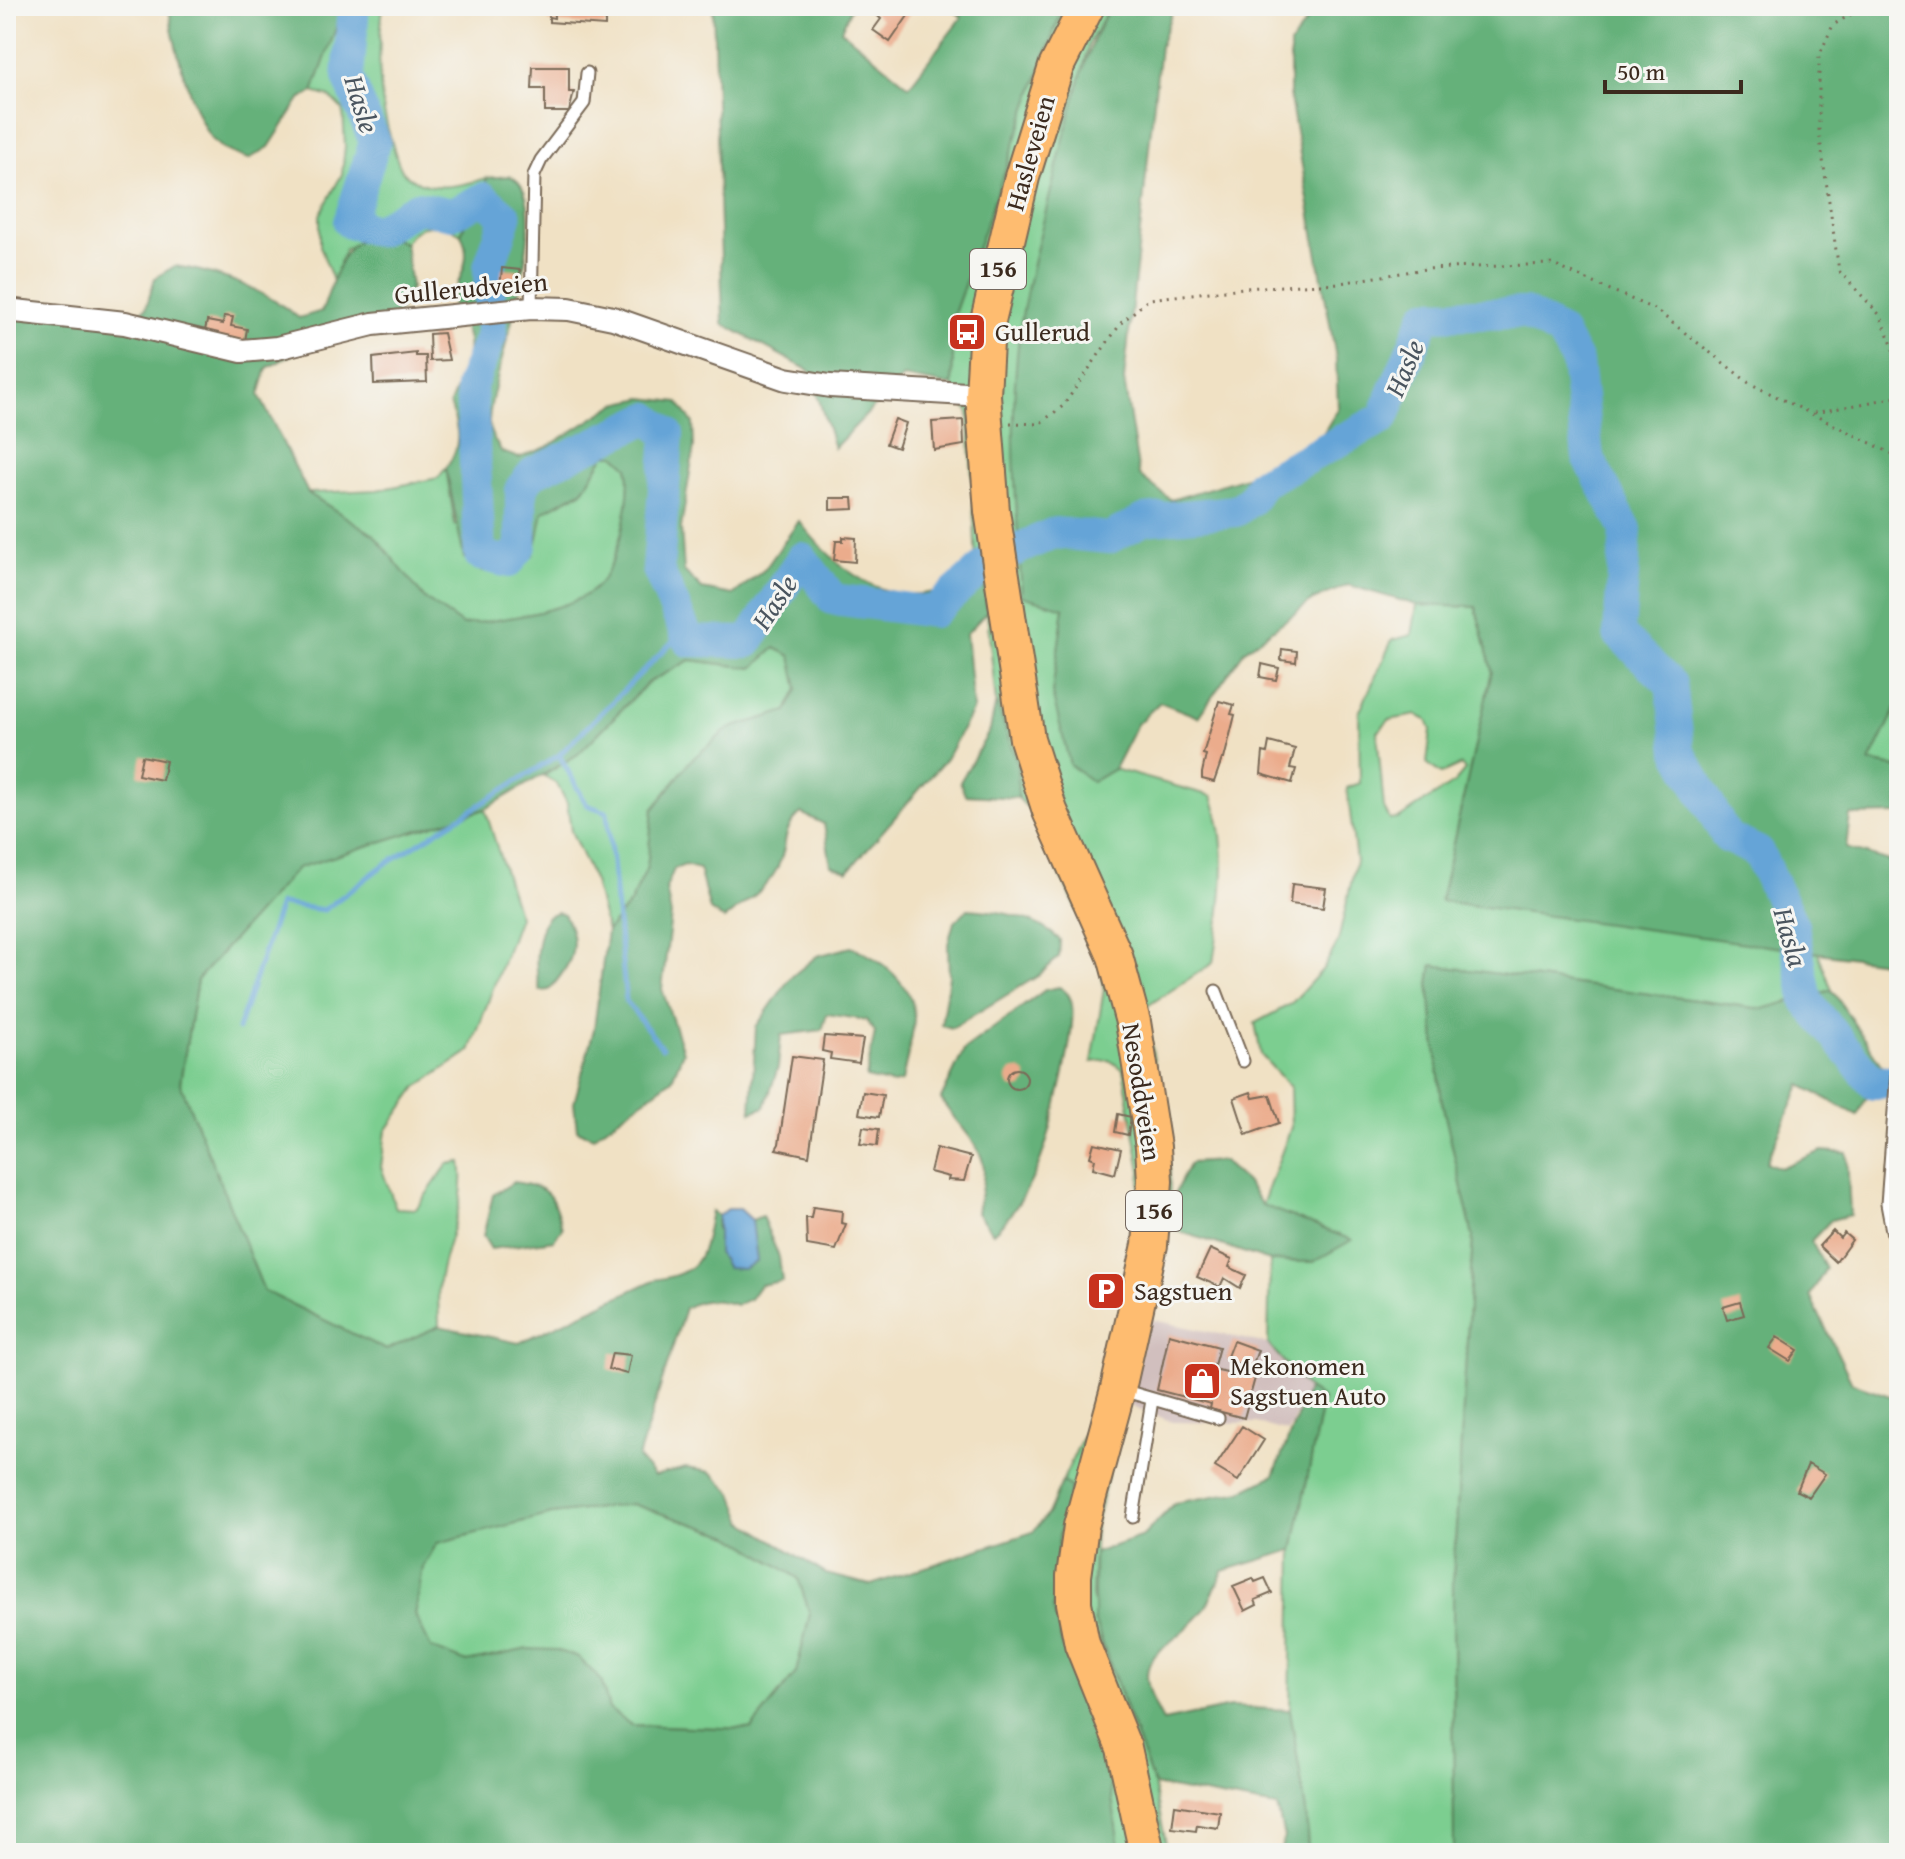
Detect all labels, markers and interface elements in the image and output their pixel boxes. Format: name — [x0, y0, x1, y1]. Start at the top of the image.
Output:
scale bar — [1605, 44, 1741, 94]
text: 50 m — [1617, 54, 1665, 89]
water label: Hasle — [334, 69, 391, 138]
street label: Hasleveien — [995, 90, 1065, 215]
road number: 156 — [970, 249, 1026, 289]
street label: Gullerudveien — [393, 261, 549, 314]
bus stop icon: Gullerud — [946, 311, 988, 353]
place label: Gullerud — [995, 312, 1090, 351]
water label: Hasle — [1373, 333, 1434, 404]
water label: Hasle — [740, 566, 807, 638]
water label: Hasla — [1763, 901, 1819, 971]
street label: Nesoddveien — [1112, 1020, 1173, 1164]
road number: 156 — [1126, 1191, 1182, 1231]
parking icon: Sagstuen — [1085, 1270, 1127, 1312]
place label: Sagstuen — [1134, 1271, 1233, 1310]
place label: Mekonomen Sagstuen Auto — [1230, 1346, 1386, 1415]
shop icon: Mekonomen Sagstuen Auto — [1181, 1360, 1223, 1402]

